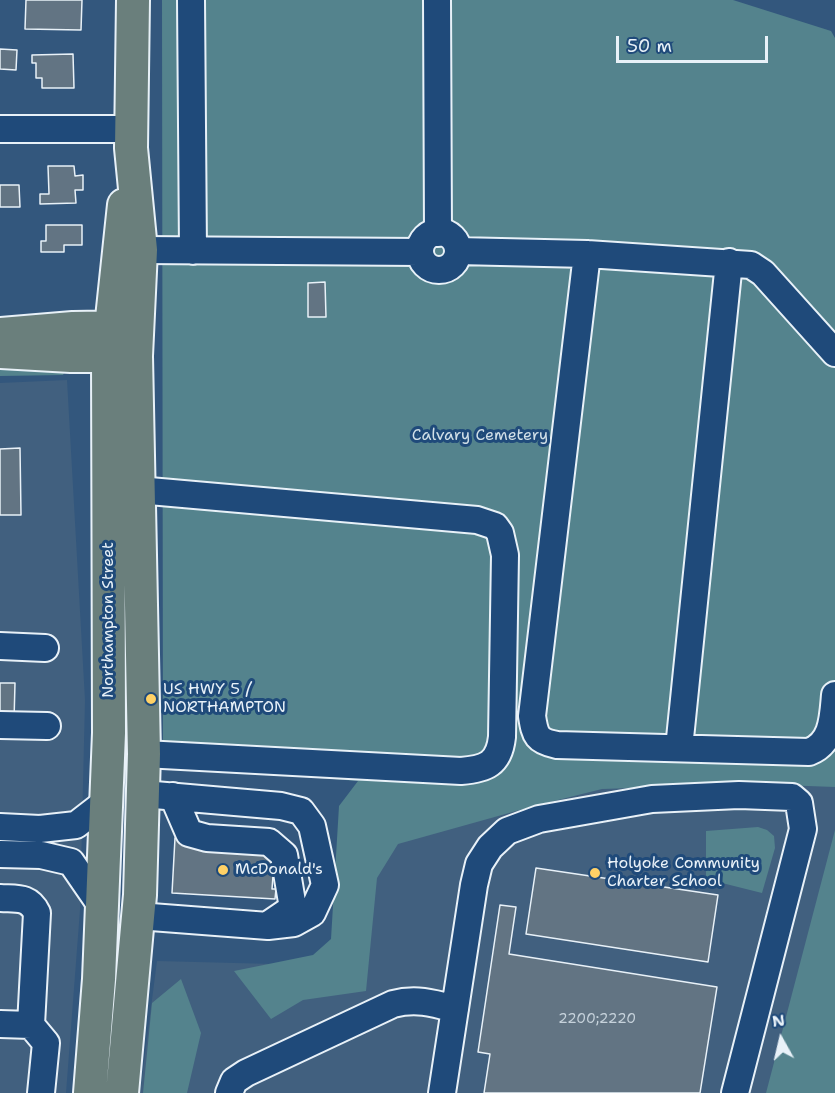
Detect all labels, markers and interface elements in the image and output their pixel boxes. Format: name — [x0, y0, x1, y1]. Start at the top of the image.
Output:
scale bar — [619, 24, 770, 62]
text: 50 m — [627, 34, 672, 58]
park label: Calvary Cemetery — [412, 426, 548, 446]
street label: Northampton Street — [99, 542, 119, 698]
place label: US HWY 5 / NORTHAMPTON — [163, 680, 286, 718]
marker: US HWY 5 / NORTHAMPTON — [144, 692, 158, 706]
place label: Holyoke Community Charter School — [607, 854, 760, 892]
place label: McDonald's — [235, 860, 323, 880]
marker: McDonald's — [216, 863, 230, 877]
marker: Holyoke Community Charter School — [588, 866, 602, 880]
north arrow — [751, 1009, 811, 1069]
text: N — [771, 1009, 786, 1032]
house number: 2200;2220 — [558, 1011, 636, 1027]

